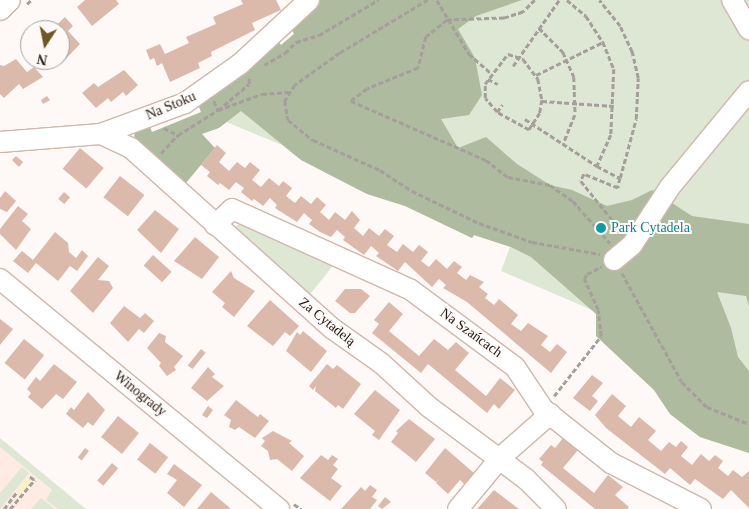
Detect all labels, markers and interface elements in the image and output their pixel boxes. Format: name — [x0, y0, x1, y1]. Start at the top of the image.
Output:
north arrow — [20, 20, 70, 70]
text: N — [36, 51, 49, 68]
street label: Na Stoku — [144, 88, 198, 124]
place label: Park Cytadela — [611, 220, 690, 236]
marker: Park Cytadela — [595, 222, 607, 234]
street label: Za Cytadelą — [295, 294, 359, 350]
street label: Na Szańcach — [437, 305, 505, 361]
street label: Winogrady — [110, 368, 170, 420]

